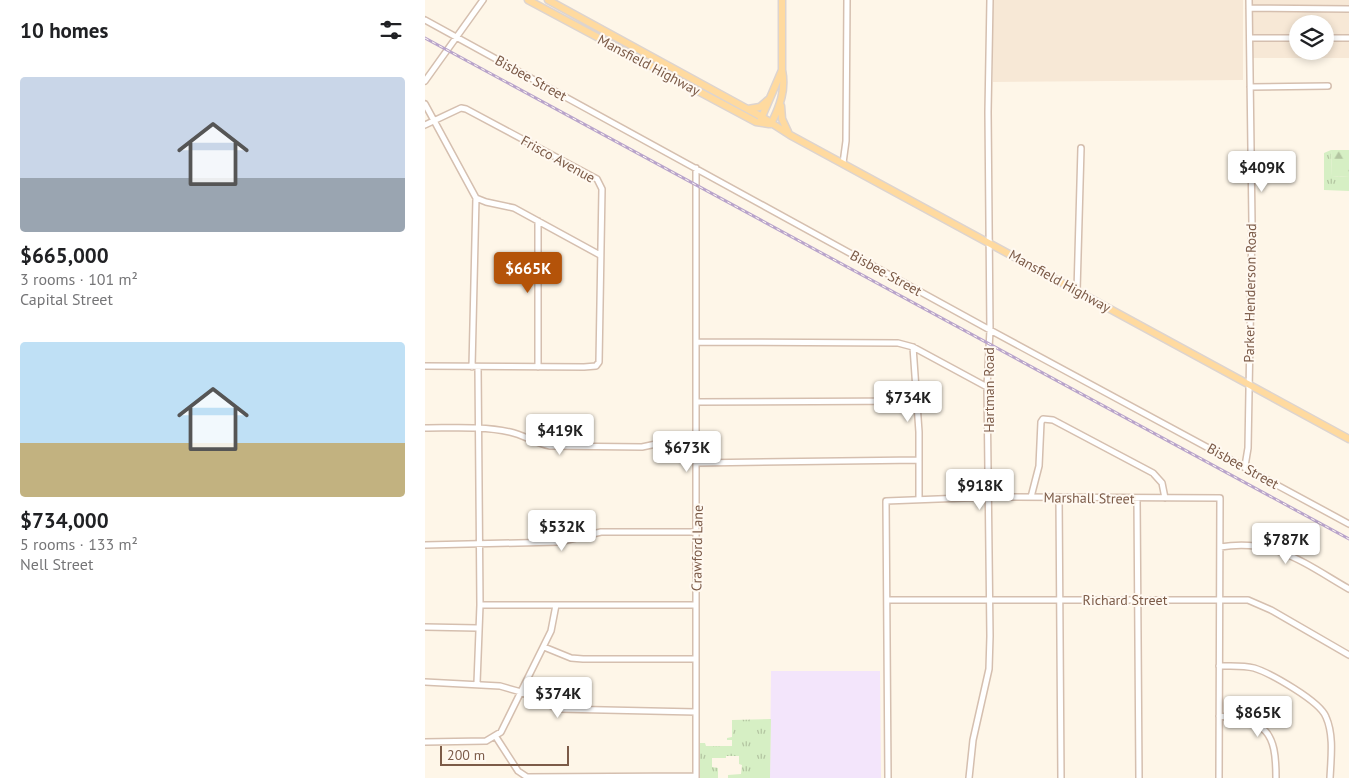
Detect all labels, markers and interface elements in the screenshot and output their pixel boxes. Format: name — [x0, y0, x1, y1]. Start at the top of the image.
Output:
map controls — [1289, 15, 1334, 60]
button: layers — [1289, 15, 1334, 60]
icon: filters — [377, 16, 405, 44]
text: 10 homes — [20, 17, 108, 44]
street label: Mansfield Highway — [595, 30, 704, 100]
street label: Bisbee Street — [492, 51, 570, 105]
icon: home — [168, 109, 258, 199]
street label: Frisco Avenue — [518, 131, 598, 187]
pin: $409K — [1227, 150, 1297, 193]
text: $409K — [1239, 157, 1285, 177]
street label: Parker Henderson Road — [1240, 223, 1260, 363]
text: $665,000 — [20, 242, 109, 269]
street label: Bisbee Street — [847, 246, 925, 300]
street label: Mansfield Highway — [1006, 246, 1114, 317]
pin: $665K — [493, 252, 563, 294]
text: $665K — [505, 258, 551, 278]
text: 3 rooms · 101 m² — [20, 269, 138, 289]
text: Capital Street — [20, 289, 113, 309]
street label: Hartman Road — [980, 347, 998, 433]
icon: home — [168, 374, 258, 464]
pin: $734K — [873, 380, 943, 423]
text: $734K — [885, 387, 931, 407]
pin: $419K — [525, 414, 595, 456]
text: $419K — [537, 420, 583, 440]
pin: $673K — [652, 430, 722, 473]
text: $673K — [664, 437, 710, 457]
street label: Bisbee Street — [1204, 439, 1282, 493]
pin: $918K — [945, 468, 1015, 511]
text: $918K — [957, 475, 1003, 495]
street label: Marshall Street — [1043, 488, 1135, 508]
street label: Crawford Lane — [687, 505, 707, 591]
text: $734,000 — [20, 507, 109, 534]
pin: $532K — [527, 510, 597, 552]
text: $532K — [539, 516, 585, 536]
pin: $787K — [1251, 522, 1321, 565]
text: $787K — [1263, 529, 1309, 549]
text: 5 rooms · 133 m² — [20, 534, 138, 554]
text: Nell Street — [20, 554, 93, 574]
street label: Richard Street — [1083, 591, 1168, 609]
pin: $374K — [523, 676, 593, 719]
text: $374K — [535, 683, 581, 703]
pin: $865K — [1223, 696, 1293, 738]
text: $865K — [1235, 702, 1281, 722]
scale bar — [440, 743, 569, 766]
text: 200 m — [447, 746, 485, 764]

